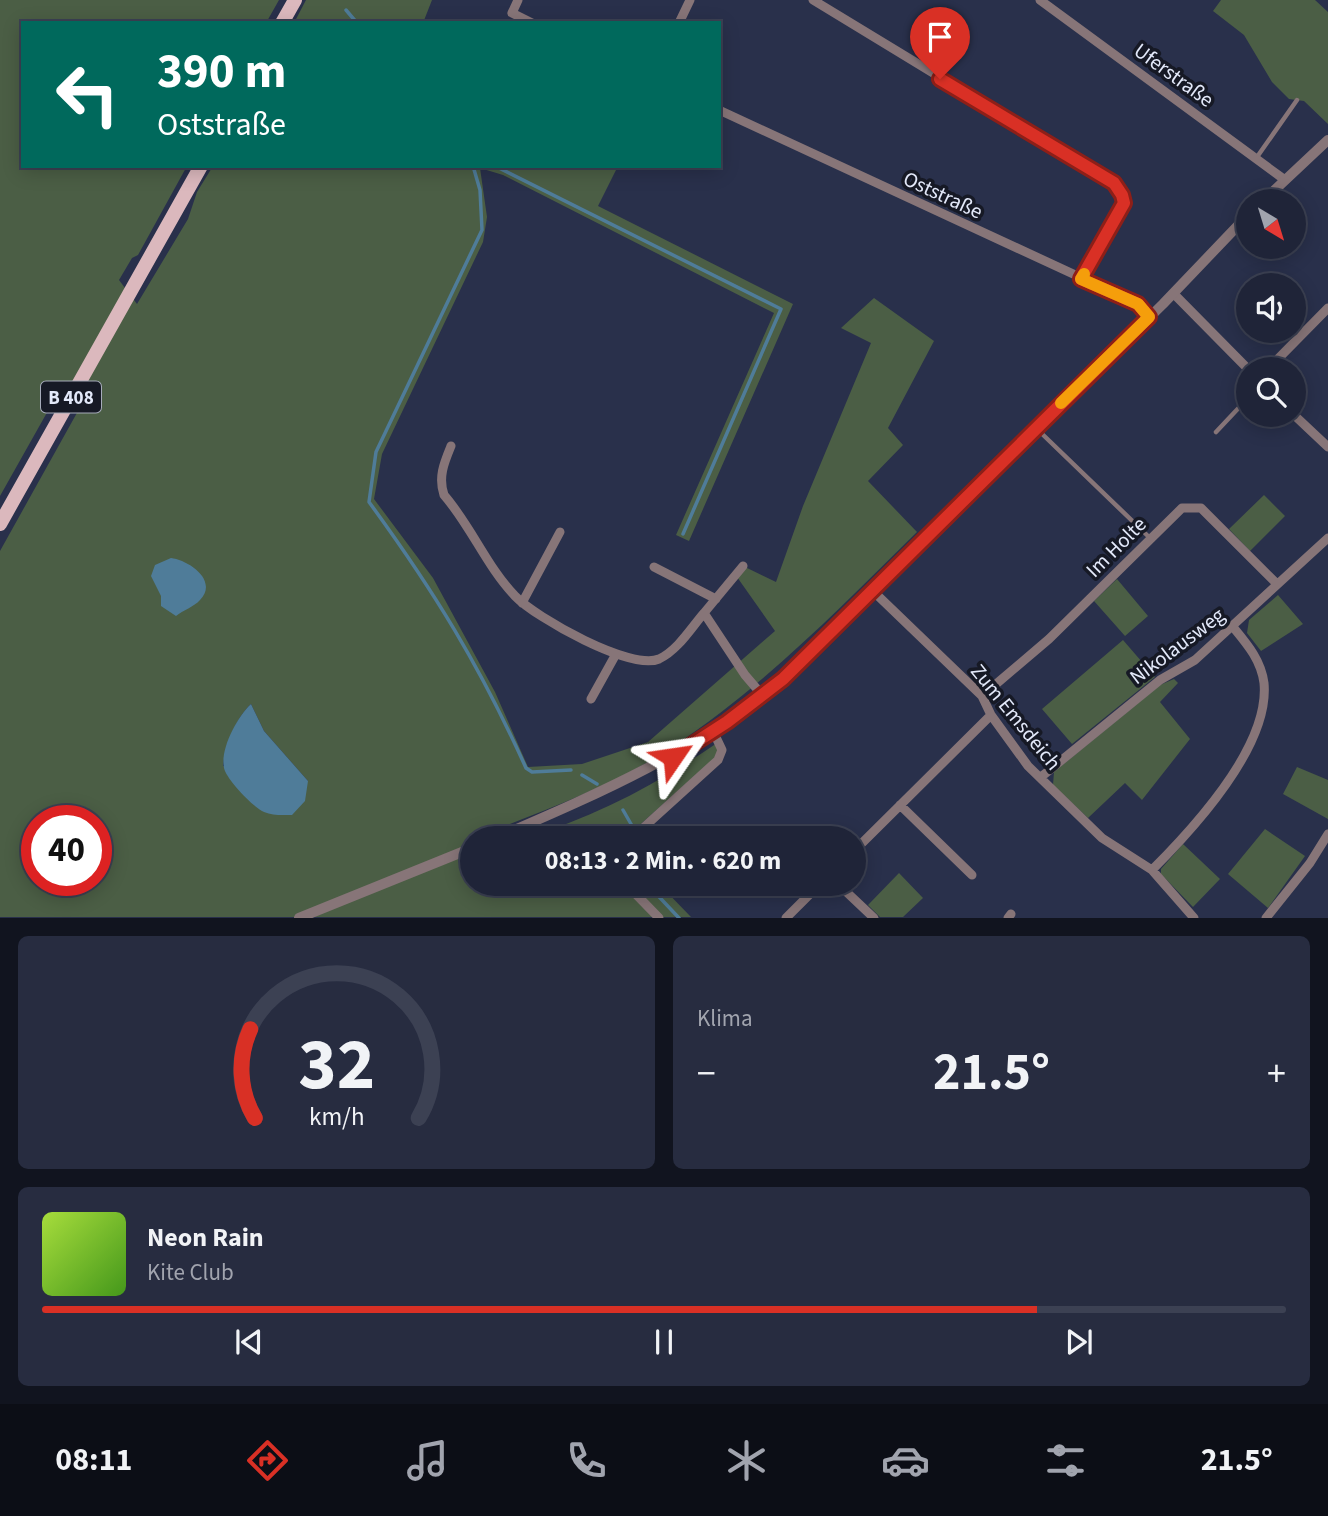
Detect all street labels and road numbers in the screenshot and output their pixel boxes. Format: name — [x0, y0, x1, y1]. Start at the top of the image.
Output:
street label: Uferstraße — [1128, 36, 1220, 114]
street label: Oststraße — [898, 164, 988, 226]
road number: B 408 — [41, 382, 101, 412]
street label: Im Holte — [1079, 510, 1153, 584]
street label: Nikolausweg — [1123, 600, 1231, 692]
street label: Zum Emsdeich — [964, 657, 1068, 777]

